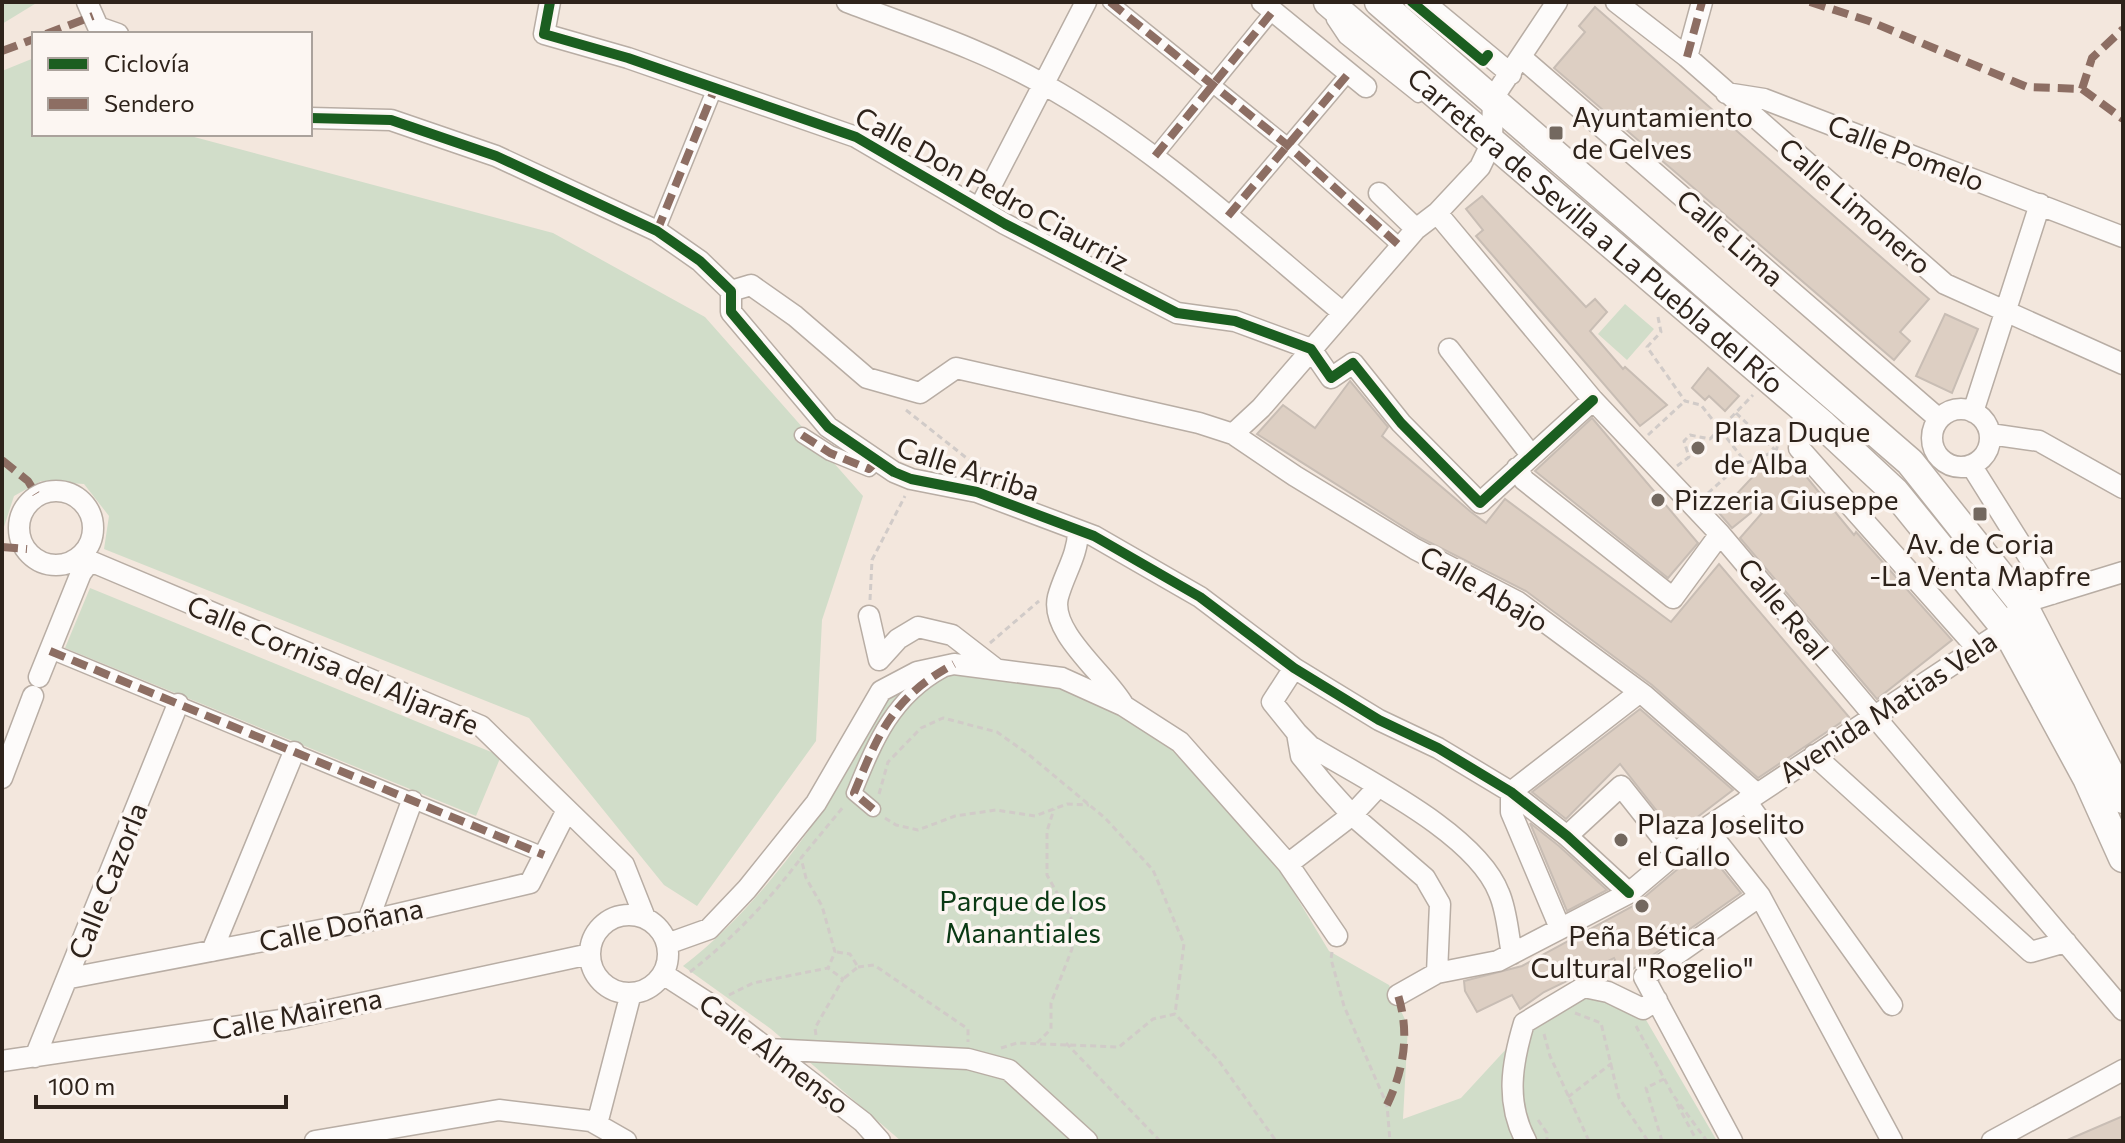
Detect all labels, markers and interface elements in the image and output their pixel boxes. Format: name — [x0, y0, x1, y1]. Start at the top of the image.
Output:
legend — [32, 32, 312, 136]
text: Ciclovía — [104, 48, 190, 77]
street label: Carretera de Sevilla a La Puebla del Río — [1401, 60, 1791, 400]
text: Sendero — [104, 88, 195, 117]
street label: Calle Don Pedro Ciaurriz — [850, 99, 1135, 278]
place label: Ayuntamiento de Gelves — [1572, 99, 1753, 165]
street label: Calle Pomelo — [1823, 107, 1989, 198]
marker: Ayuntamiento de Gelves — [1547, 124, 1565, 142]
street label: Calle Limonero — [1772, 130, 1939, 281]
street label: Calle Lima — [1670, 182, 1791, 293]
place label: Plaza Duque de Alba — [1714, 414, 1870, 480]
street label: Calle Arriba — [893, 429, 1044, 507]
marker: Plaza Duque de Alba — [1689, 439, 1707, 457]
place label: Pizzeria Giuseppe — [1674, 482, 1898, 516]
marker: Pizzeria Giuseppe — [1649, 491, 1667, 509]
marker: Av. de Coria -La Venta Mapfre — [1971, 505, 1989, 523]
place label: Av. de Coria -La Venta Mapfre — [1869, 526, 2091, 592]
street label: Calle Abajo — [1414, 538, 1555, 639]
street label: Calle Real — [1731, 550, 1836, 666]
street label: Calle Cornisa del Aljarafe — [182, 587, 484, 741]
street label: Avenida Matias Vela — [1772, 623, 2003, 789]
street label: Calle Cazorla — [60, 798, 154, 964]
place label: Plaza Joselito el Gallo — [1637, 806, 1805, 872]
marker: Plaza Joselito el Gallo — [1612, 831, 1630, 849]
park label: Parque de los Manantiales — [939, 883, 1107, 949]
street label: Calle Doñana — [256, 890, 426, 958]
marker: Peña Bética Cultural "Rogelio" — [1633, 897, 1651, 915]
place label: Peña Bética Cultural "Rogelio" — [1530, 918, 1754, 984]
street label: Calle Mairena — [209, 980, 385, 1046]
street label: Calle Almenso — [693, 986, 856, 1121]
scale bar — [36, 1059, 286, 1109]
text: 100 m — [48, 1071, 115, 1100]

